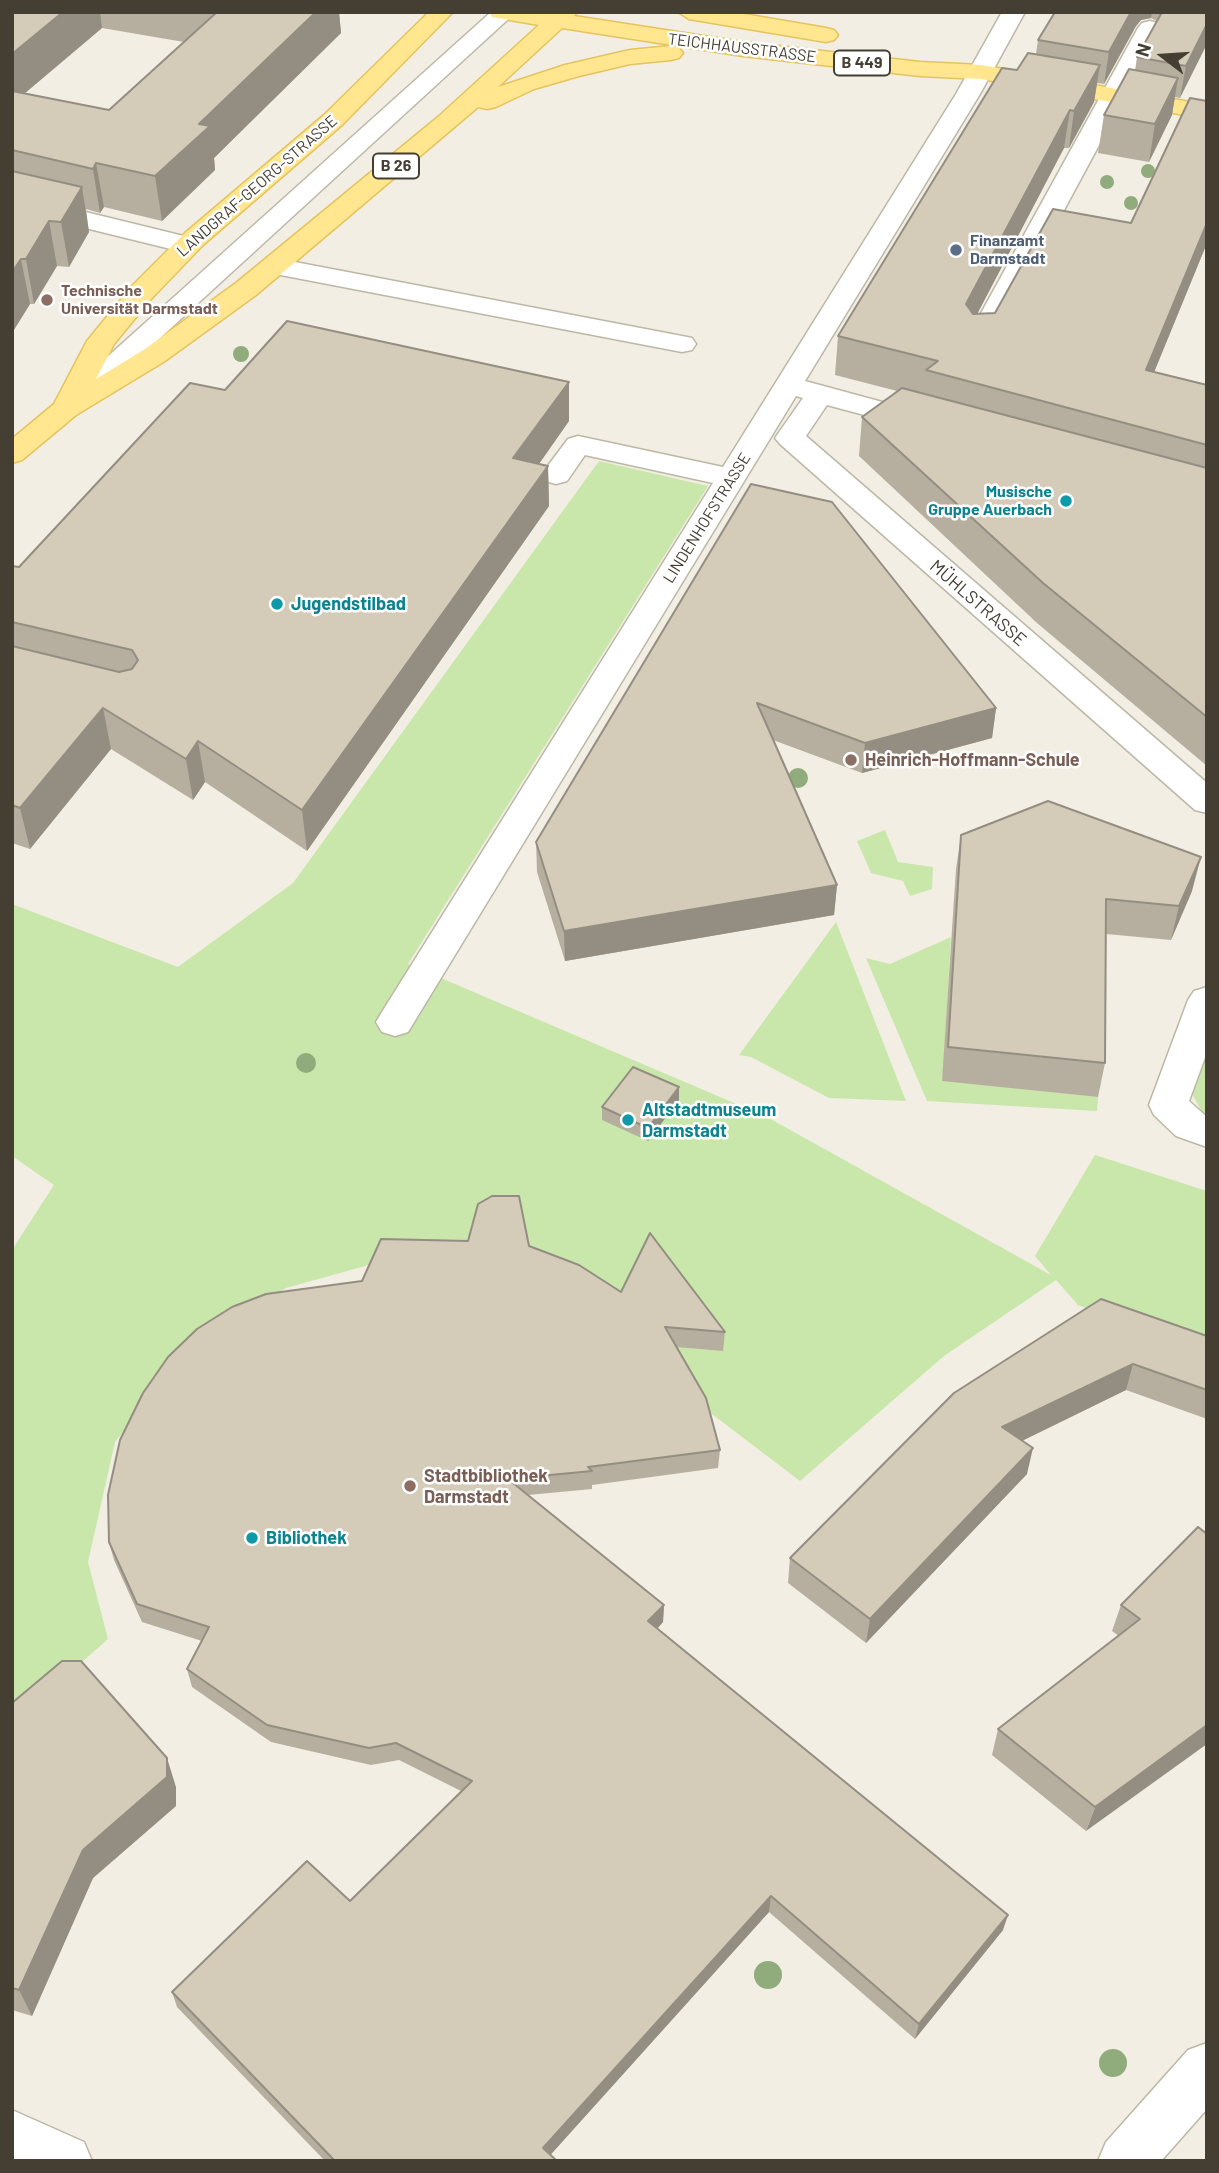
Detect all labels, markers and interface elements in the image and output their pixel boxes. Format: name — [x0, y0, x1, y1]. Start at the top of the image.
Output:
north arrow — [1128, 21, 1198, 91]
street label: TEICHHAUSSTRASSE — [667, 29, 817, 67]
text: N — [1130, 40, 1155, 59]
road number: B 449 — [834, 50, 890, 76]
street label: LANDGRAF-GEORG-STRASSE — [173, 111, 341, 261]
road number: B 26 — [373, 154, 419, 178]
place label: Finanzamt Darmstadt — [970, 231, 1045, 269]
marker: Finanzamt Darmstadt — [948, 242, 964, 258]
place label: Technische Universität Darmstadt — [61, 281, 218, 319]
marker: Technische Universität Darmstadt — [39, 292, 55, 308]
street label: LINDENHOFSTRASSE — [659, 449, 755, 587]
place label: Musische Gruppe Auerbach — [928, 482, 1052, 520]
marker: Musische Gruppe Auerbach — [1058, 493, 1074, 509]
street label: MÜHLSTRASSE — [925, 555, 1031, 651]
place label: Jugendstilbad — [291, 593, 406, 615]
marker: Jugendstilbad — [269, 596, 285, 612]
place label: Heinrich-Hoffmann-Schule — [865, 749, 1080, 771]
marker: Heinrich-Hoffmann-Schule — [843, 752, 859, 768]
place label: Altstadtmuseum Darmstadt — [642, 1099, 776, 1142]
marker: Altstadtmuseum Darmstadt — [620, 1112, 636, 1128]
place label: Stadtbibliothek Darmstadt — [424, 1465, 548, 1508]
marker: Stadtbibliothek Darmstadt — [402, 1478, 418, 1494]
place label: Bibliothek — [266, 1527, 347, 1549]
marker: Bibliothek — [244, 1530, 260, 1546]

